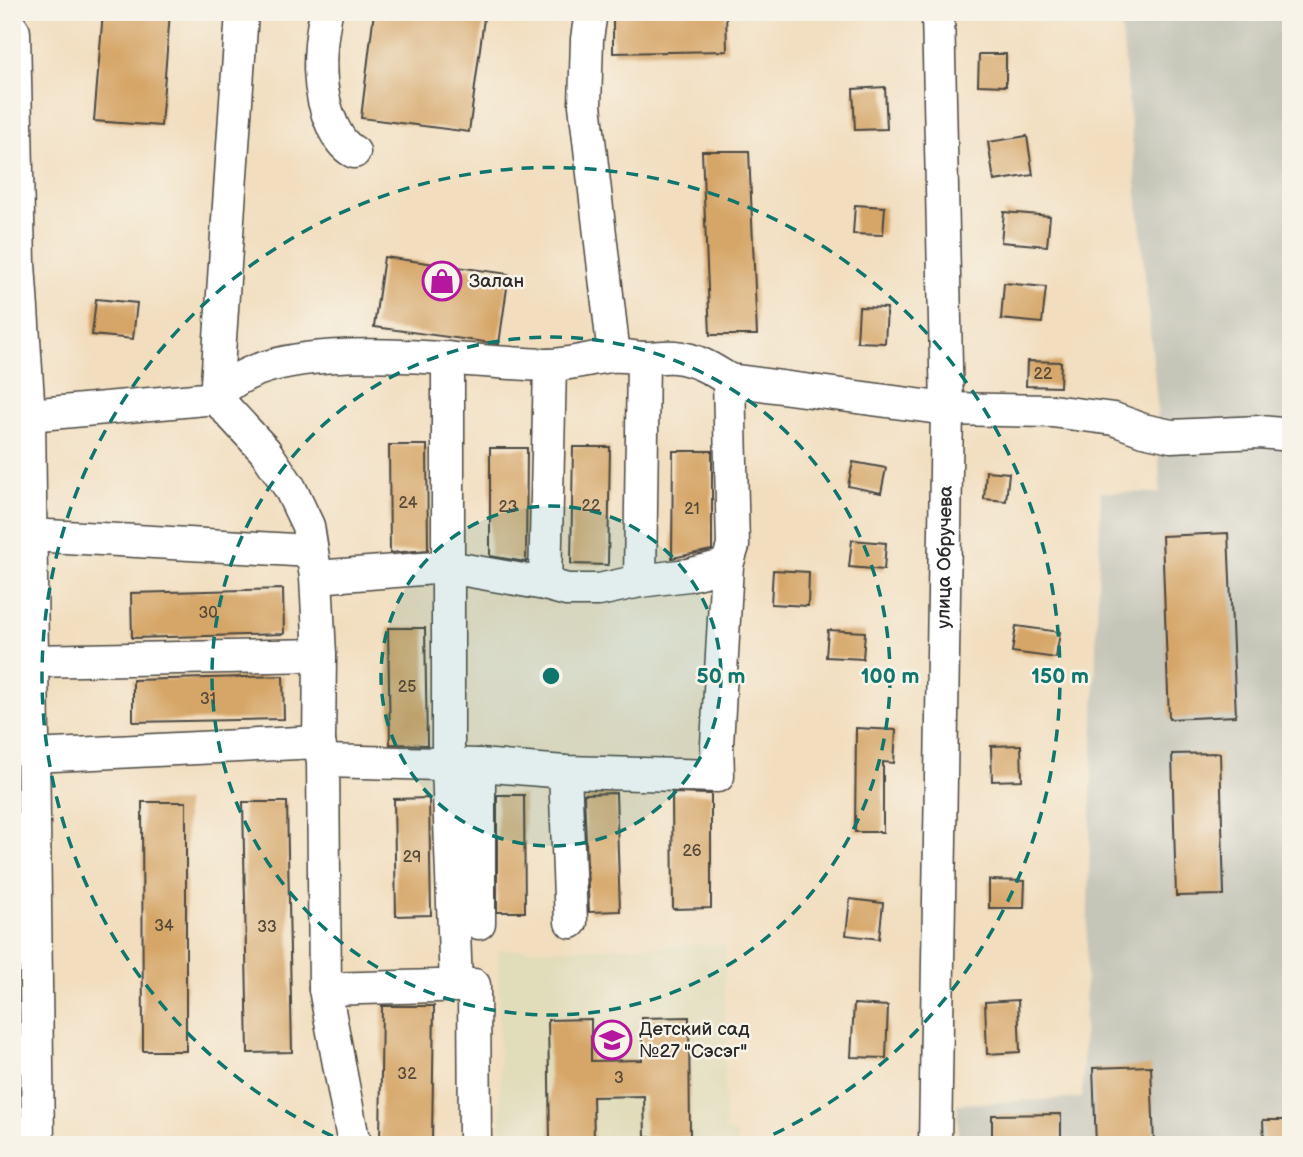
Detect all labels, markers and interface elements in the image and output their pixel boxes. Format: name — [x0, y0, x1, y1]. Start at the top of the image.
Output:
shop icon: Залан — [421, 260, 463, 302]
place label: Залан — [469, 270, 524, 293]
house number: 22 — [1034, 365, 1053, 384]
street label: улица Обручева — [932, 485, 957, 629]
house number: 24 — [399, 494, 418, 513]
house number: 22 — [582, 497, 601, 516]
house number: 23 — [499, 498, 518, 517]
house number: 21 — [684, 500, 700, 519]
house number: 30 — [198, 604, 218, 623]
centre of rings — [539, 664, 563, 688]
text: 50 m — [697, 664, 745, 689]
text: 100 m — [861, 664, 919, 689]
text: 150 m — [1031, 664, 1089, 689]
house number: 25 — [398, 678, 416, 697]
house number: 31 — [200, 690, 216, 709]
house number: 26 — [682, 842, 702, 861]
house number: 29 — [403, 848, 421, 867]
house number: 34 — [154, 917, 174, 936]
house number: 33 — [257, 918, 277, 937]
place label: Детский сад №27 "Сэсэг" — [639, 1018, 750, 1063]
school or university icon: Детский сад №27 "Сэсэг" — [591, 1019, 633, 1061]
house number: 32 — [397, 1065, 417, 1084]
house number: 3 — [614, 1069, 624, 1088]

